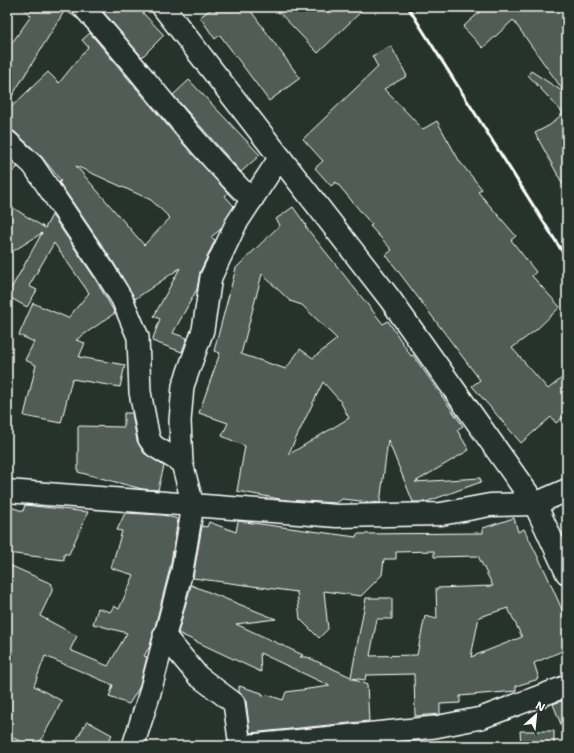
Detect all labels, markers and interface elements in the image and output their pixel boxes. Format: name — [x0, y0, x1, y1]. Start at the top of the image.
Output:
north arrow — [516, 695, 556, 735]
text: N — [533, 698, 548, 715]

